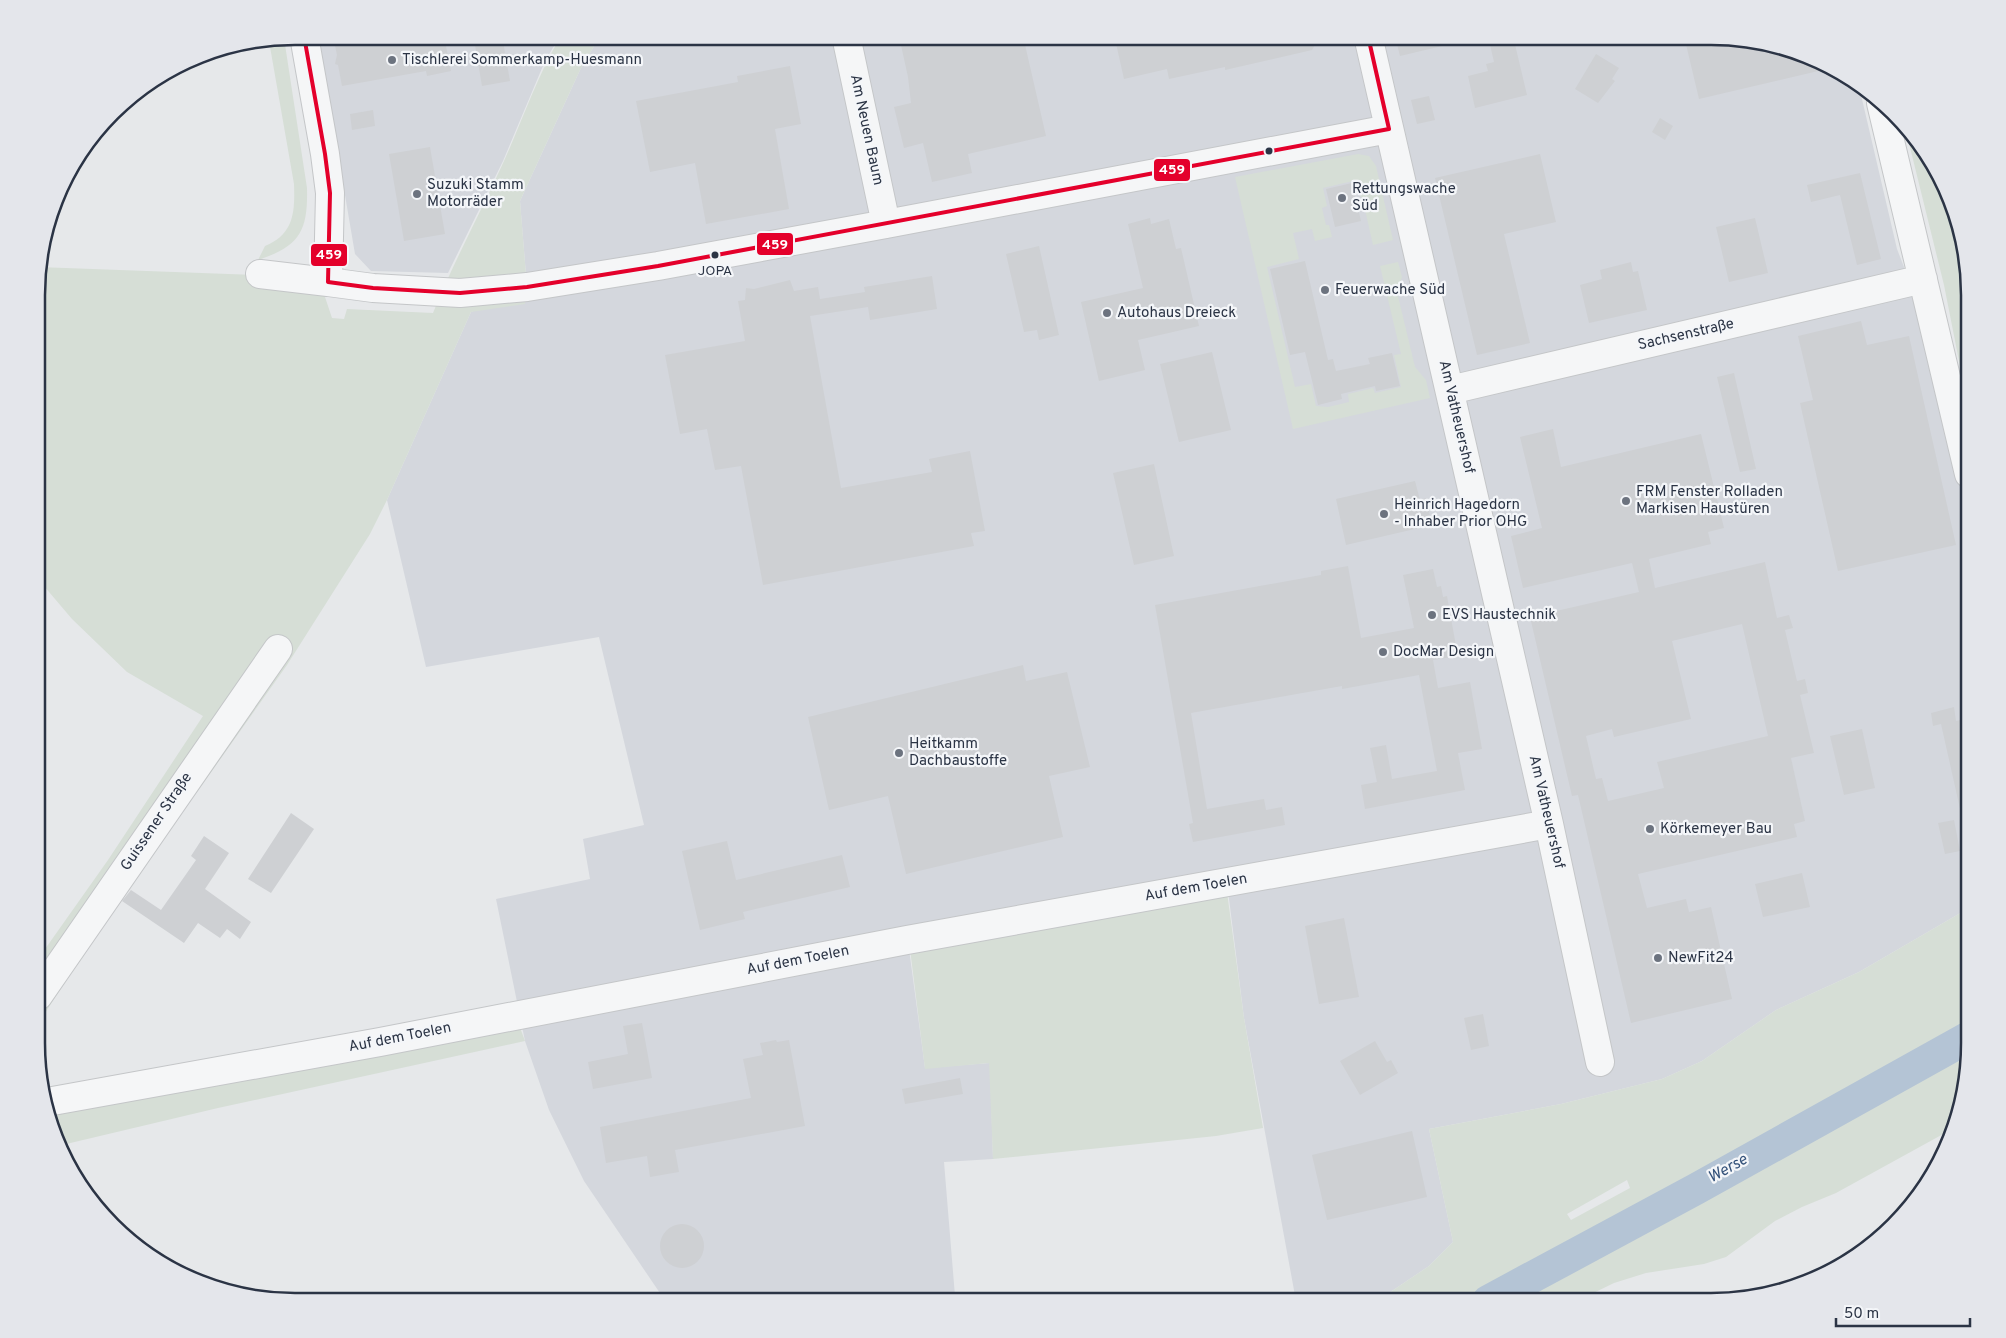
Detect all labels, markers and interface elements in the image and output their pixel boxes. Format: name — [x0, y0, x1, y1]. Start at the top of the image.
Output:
place label: Tischlerei Sommerkamp-Huesmann — [402, 51, 642, 70]
marker: Tischlerei Sommerkamp-Huesmann — [386, 54, 398, 66]
street label: Am Neuen Baum — [845, 73, 887, 187]
unlabelled marker — [1264, 146, 1274, 156]
line badge: 459 — [1153, 158, 1191, 182]
text: 459 — [1159, 162, 1185, 179]
place label: Suzuki Stamm Motorräder — [427, 176, 524, 212]
place label: Rettungswache Süd — [1352, 180, 1456, 216]
marker: Suzuki Stamm Motorräder — [411, 188, 423, 200]
marker: Rettungswache Süd — [1336, 192, 1348, 204]
line badge: 459 — [756, 232, 794, 256]
text: 459 — [762, 237, 788, 254]
line badge: 459 — [310, 243, 348, 267]
text: 459 — [316, 247, 342, 264]
marker: JOPA — [710, 250, 720, 260]
place label: JOPA — [698, 263, 732, 280]
place label: Feuerwache Süd — [1335, 281, 1445, 300]
marker: Feuerwache Süd — [1319, 284, 1331, 296]
place label: Autohaus Dreieck — [1117, 304, 1236, 323]
marker: Autohaus Dreieck — [1101, 307, 1113, 319]
street label: Sachsenstraße — [1636, 315, 1736, 355]
street label: Am Vatheuershof — [1434, 359, 1478, 475]
place label: FRM Fenster Rolladen Markisen Haustüren — [1636, 483, 1783, 519]
marker: FRM Fenster Rolladen Markisen Haustüren — [1620, 495, 1632, 507]
place label: Heinrich Hagedorn - Inhaber Prior OHG — [1394, 496, 1527, 532]
marker: Heinrich Hagedorn - Inhaber Prior OHG — [1378, 508, 1390, 520]
place label: EVS Haustechnik — [1442, 606, 1556, 625]
marker: EVS Haustechnik — [1426, 609, 1438, 621]
place label: DocMar Design — [1393, 643, 1494, 662]
marker: DocMar Design — [1377, 646, 1389, 658]
place label: Heitkamm Dachbaustoffe — [909, 735, 1007, 771]
marker: Heitkamm Dachbaustoffe — [893, 747, 905, 759]
street label: Am Vatheuershof — [1524, 754, 1568, 870]
street label: Guissener Straße — [117, 769, 197, 875]
place label: Körkemeyer Bau — [1660, 820, 1772, 839]
marker: Körkemeyer Bau — [1644, 823, 1656, 835]
street label: Auf dem Toelen — [1143, 870, 1249, 906]
street label: Auf dem Toelen — [745, 942, 851, 980]
place label: NewFit24 — [1668, 949, 1734, 968]
marker: NewFit24 — [1652, 952, 1664, 964]
street label: Auf dem Toelen — [347, 1019, 453, 1057]
water label: Werse — [1705, 1150, 1752, 1188]
scale bar — [1836, 1296, 1970, 1328]
text: 50 m — [1844, 1305, 1879, 1324]

